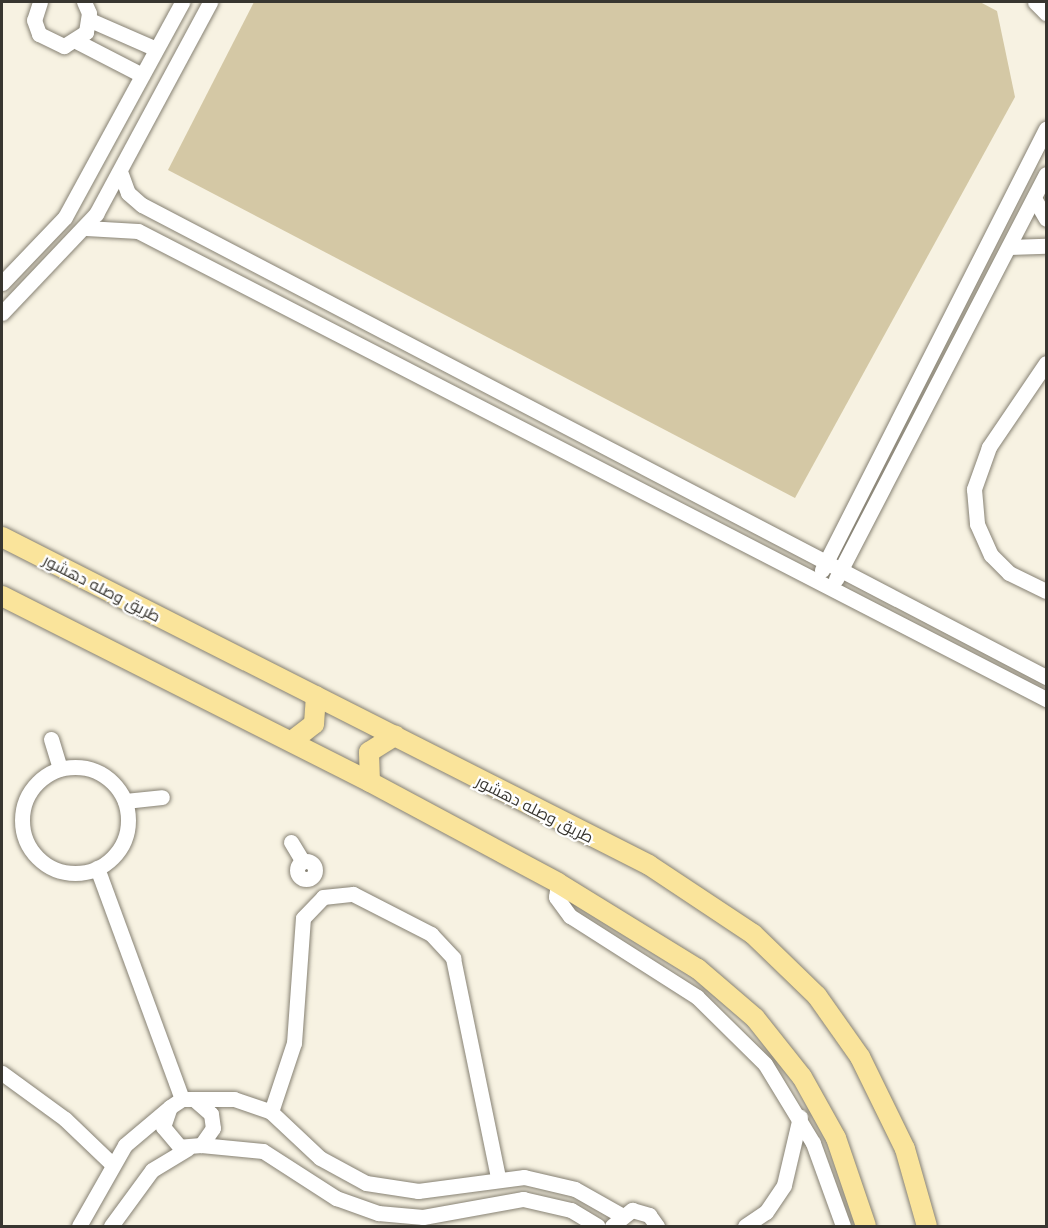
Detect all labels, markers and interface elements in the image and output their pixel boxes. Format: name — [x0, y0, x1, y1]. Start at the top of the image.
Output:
street label: طريق وصله دهشور — [40, 550, 164, 626]
street label: طريق وصله دهشور — [473, 771, 597, 847]

